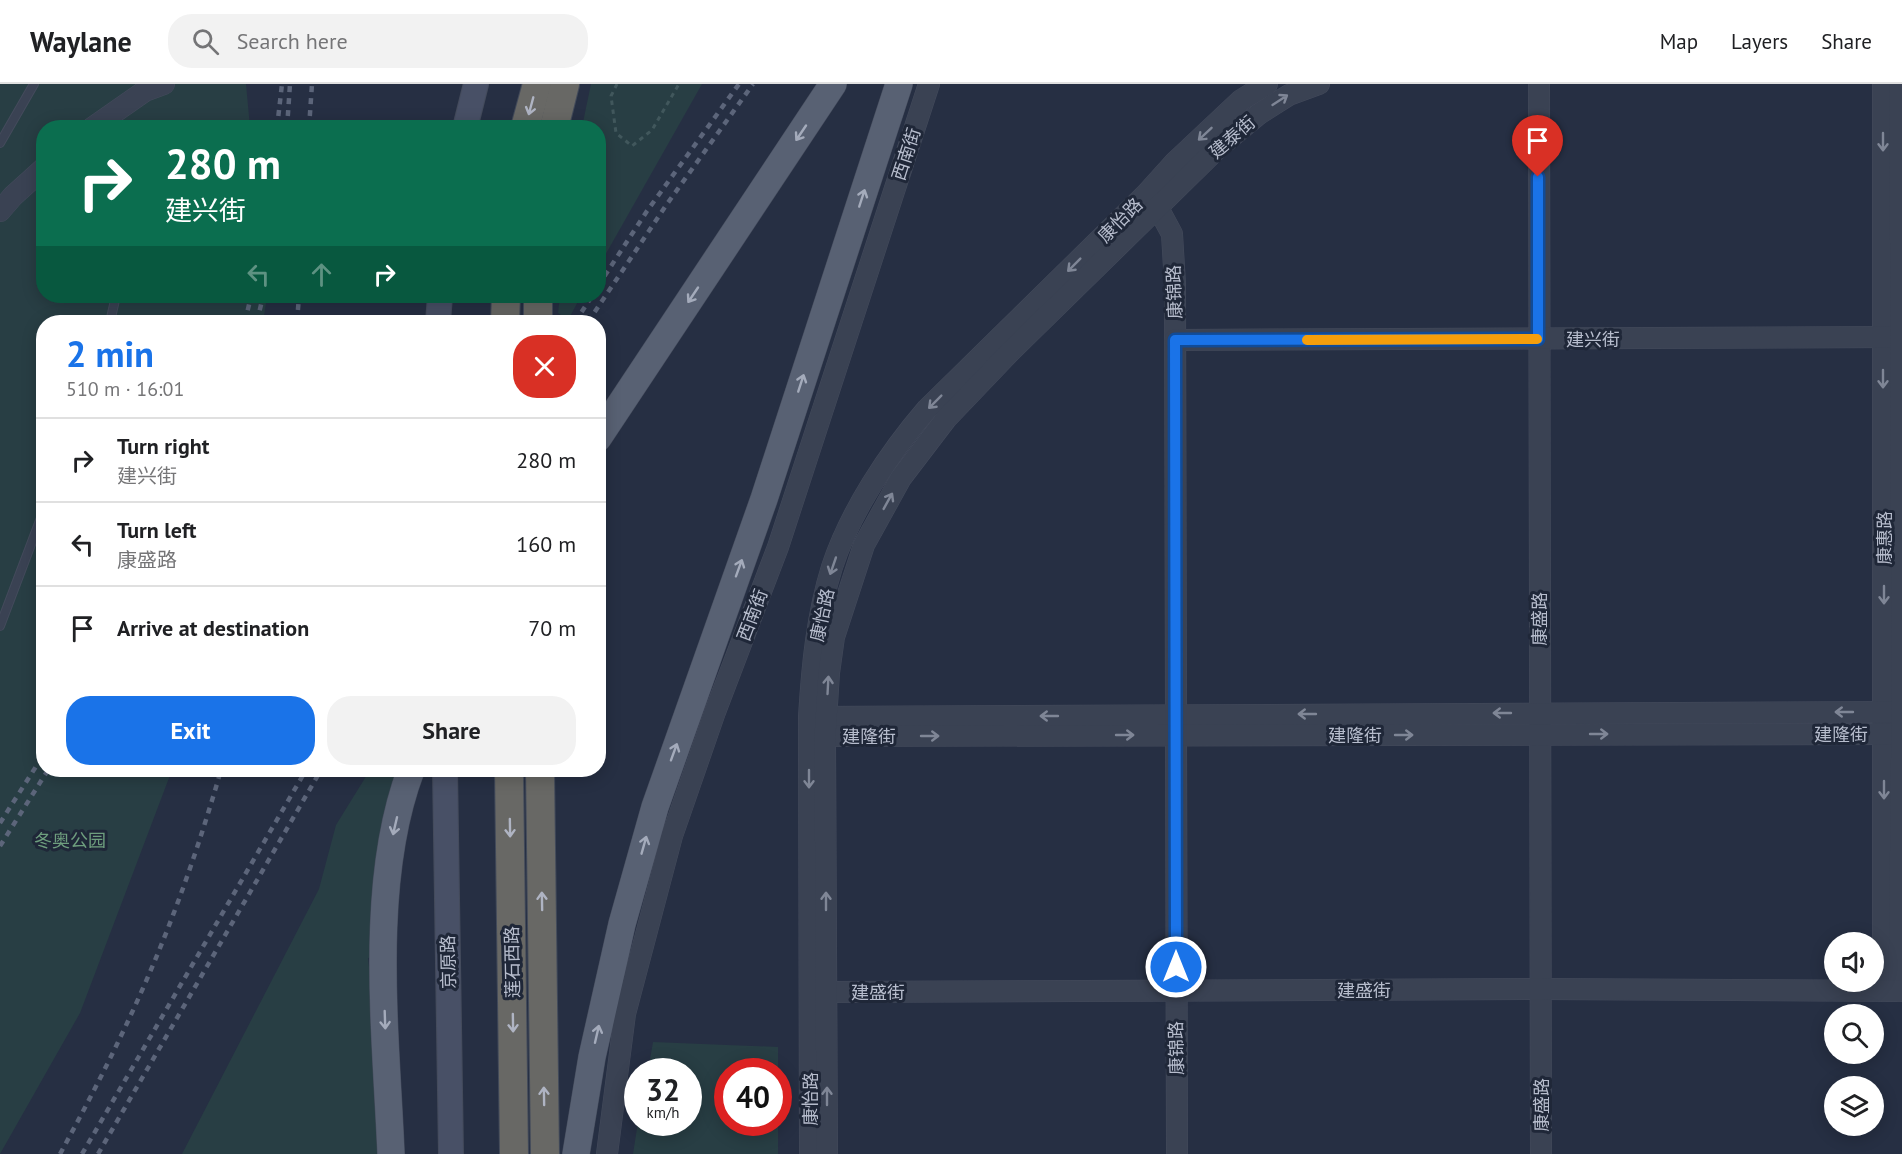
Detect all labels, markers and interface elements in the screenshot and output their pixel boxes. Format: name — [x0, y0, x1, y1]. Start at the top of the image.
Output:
search box — [168, 14, 588, 68]
text: Waylane — [30, 23, 132, 60]
icon: search — [189, 25, 222, 58]
text: Search here — [237, 27, 348, 55]
text: Map — [1660, 28, 1698, 55]
text: Layers — [1731, 28, 1788, 55]
text: Share — [1821, 28, 1872, 55]
one-way arrow — [1271, 94, 1288, 106]
one-way arrow — [524, 96, 536, 115]
street label: 建泰街 — [1204, 111, 1260, 163]
pin — [1512, 115, 1563, 177]
one-way arrow — [794, 124, 806, 141]
icon: arrive — [1521, 124, 1554, 157]
street label: 西南街 — [887, 125, 925, 183]
one-way arrow — [1198, 127, 1213, 141]
one-way arrow — [1877, 132, 1889, 152]
text: 280 m — [165, 136, 281, 191]
icon: right — [66, 144, 144, 222]
one-way arrow — [857, 189, 868, 208]
text: 建兴街 — [165, 193, 246, 227]
street label: 康怡路 — [1093, 193, 1147, 247]
one-way arrow — [1067, 257, 1081, 272]
icon: left — [242, 258, 275, 291]
icon: ahead — [305, 258, 338, 291]
icon: right — [368, 258, 401, 291]
street label: 康锦路 — [1162, 265, 1186, 319]
one-way arrow — [687, 287, 699, 303]
street label: 建兴街 — [1566, 328, 1620, 351]
text: 2 min — [66, 330, 154, 377]
button: close — [513, 335, 576, 398]
one-way arrow — [1877, 369, 1889, 389]
one-way arrow — [797, 374, 808, 393]
text: 510 m · 16:01 — [66, 376, 184, 402]
one-way arrow — [928, 394, 943, 409]
text: Turn right — [117, 432, 209, 460]
icon: right — [66, 444, 99, 477]
text: 280 m — [516, 446, 576, 474]
text: 建兴街 — [117, 463, 177, 489]
one-way arrow — [883, 493, 895, 510]
street label: 康惠路 — [1873, 511, 1896, 565]
text: Turn left — [117, 516, 197, 544]
icon: left — [66, 528, 99, 561]
text: 160 m — [516, 530, 576, 558]
text: 康盛路 — [117, 547, 177, 573]
one-way arrow — [827, 556, 838, 575]
one-way arrow — [735, 559, 746, 578]
one-way arrow — [1878, 585, 1890, 605]
street label: 西南街 — [732, 586, 772, 644]
street label: 康怡路 — [805, 586, 839, 644]
street label: 康盛路 — [1528, 592, 1551, 646]
icon: arrive — [66, 612, 99, 645]
text: Arrive at destination — [117, 614, 309, 642]
text: 70 m — [528, 614, 576, 642]
one-way arrow — [823, 675, 834, 695]
button: Exit — [66, 696, 315, 765]
button: Share — [327, 696, 576, 765]
one-way arrow — [1834, 706, 1854, 718]
one-way arrow — [1492, 707, 1512, 719]
one-way arrow — [1297, 708, 1317, 720]
one-way arrow — [1039, 710, 1059, 722]
street label: 建隆街 — [1814, 723, 1868, 746]
street label: 建隆街 — [1328, 724, 1382, 747]
street label: 建隆街 — [842, 725, 896, 748]
one-way arrow — [1589, 728, 1609, 740]
one-way arrow — [1115, 729, 1135, 741]
one-way arrow — [1394, 729, 1414, 741]
one-way arrow — [920, 730, 940, 742]
one-way arrow — [670, 743, 681, 762]
one-way arrow — [803, 769, 815, 789]
one-way arrow — [1878, 780, 1890, 800]
one-way arrow — [389, 816, 401, 835]
one-way arrow — [504, 817, 516, 837]
park label: 冬奥公园 — [34, 829, 106, 852]
one-way arrow — [639, 836, 650, 855]
one-way arrow — [536, 891, 548, 911]
one-way arrow — [820, 891, 832, 911]
street label: 莲石西路 — [500, 926, 524, 998]
map controls — [1824, 932, 1884, 1136]
button: sound — [1824, 932, 1884, 992]
street label: 京原路 — [436, 935, 460, 989]
position arrow — [1144, 935, 1208, 999]
street label: 建盛街 — [1337, 979, 1391, 1002]
street label: 建盛街 — [851, 981, 905, 1004]
button: search — [1824, 1004, 1884, 1064]
one-way arrow — [380, 1010, 391, 1029]
one-way arrow — [507, 1012, 518, 1032]
street label: 康锦路 — [1164, 1021, 1188, 1075]
one-way arrow — [592, 1025, 604, 1044]
speed limit sign: 40 — [714, 1058, 792, 1136]
text: 32 — [646, 1070, 680, 1109]
street label: 康怡路 — [799, 1072, 822, 1126]
button: layers — [1824, 1076, 1884, 1136]
street label: 康盛路 — [1530, 1078, 1553, 1132]
one-way arrow — [538, 1086, 550, 1106]
one-way arrow — [821, 1086, 833, 1106]
text: km/h — [647, 1103, 679, 1122]

